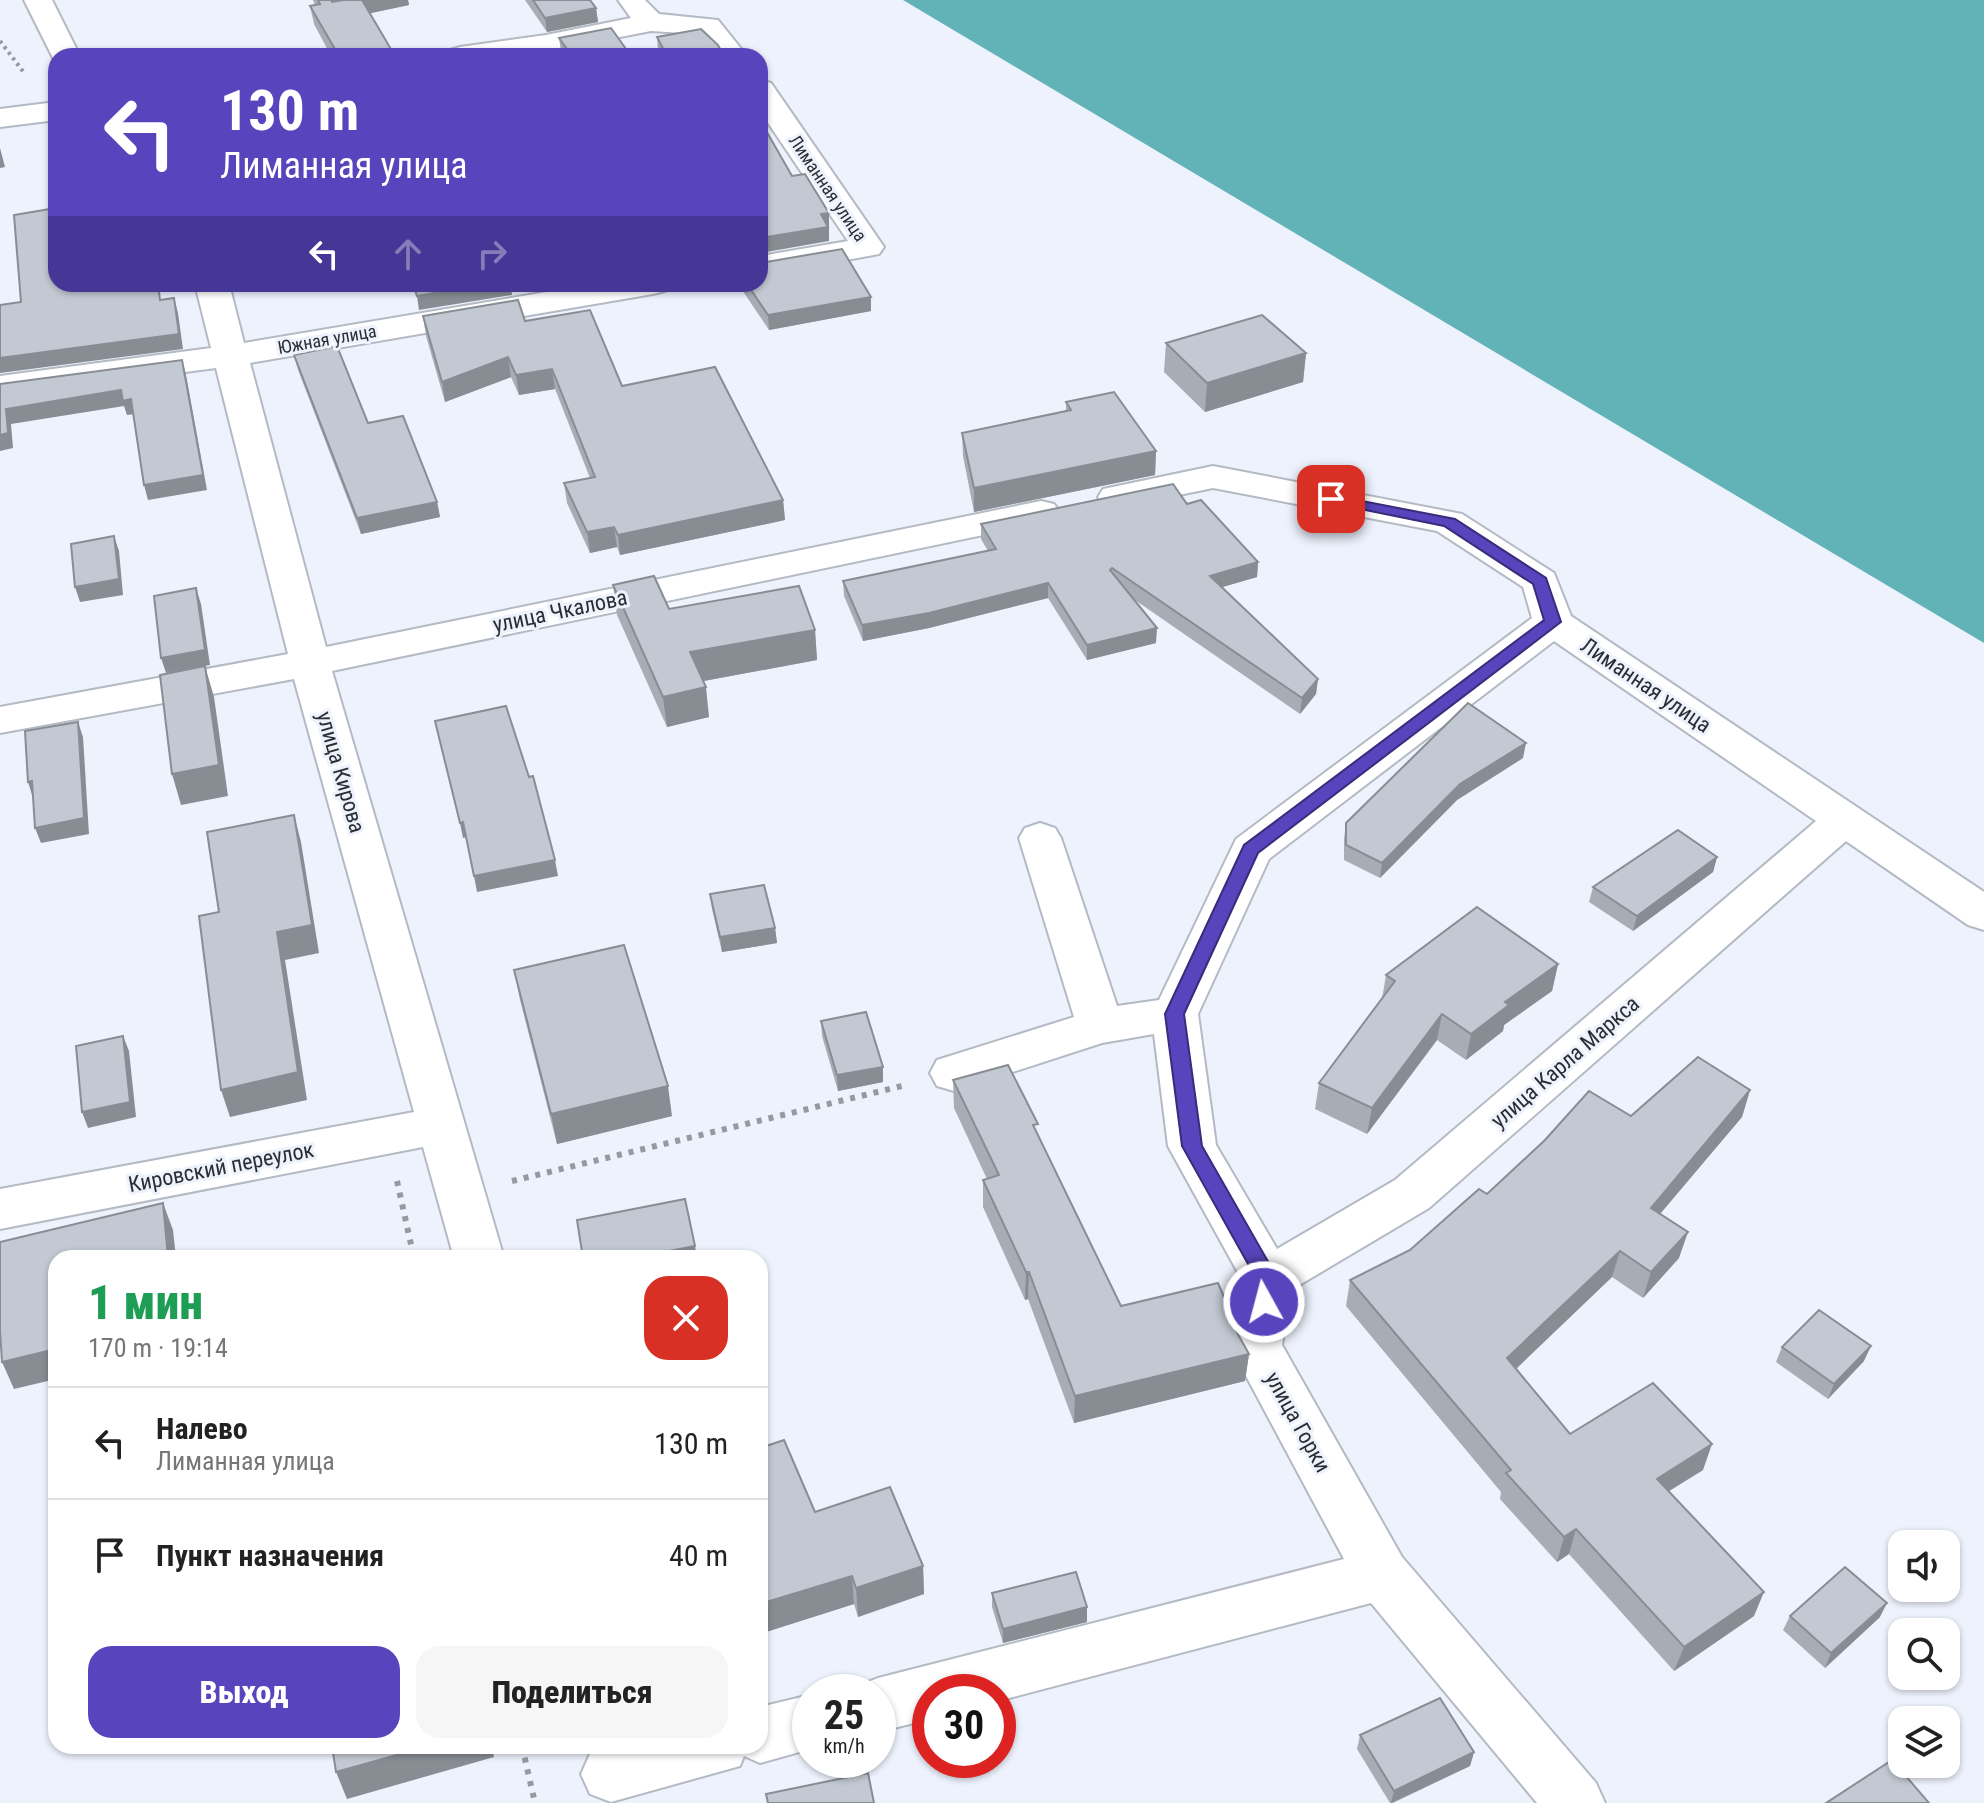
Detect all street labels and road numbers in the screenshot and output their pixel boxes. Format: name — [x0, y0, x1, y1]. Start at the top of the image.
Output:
street label: Лиманная улица — [785, 131, 871, 245]
street label: Южная улица — [276, 320, 378, 358]
street label: улица Чкалова — [491, 585, 629, 637]
street label: Лиманная улица — [1576, 632, 1716, 738]
street label: улица Кирова — [312, 708, 370, 836]
street label: улица Карла Маркса — [1486, 991, 1644, 1133]
street label: Кировский переулок — [126, 1137, 316, 1197]
street label: улица Горки — [1260, 1368, 1336, 1476]

